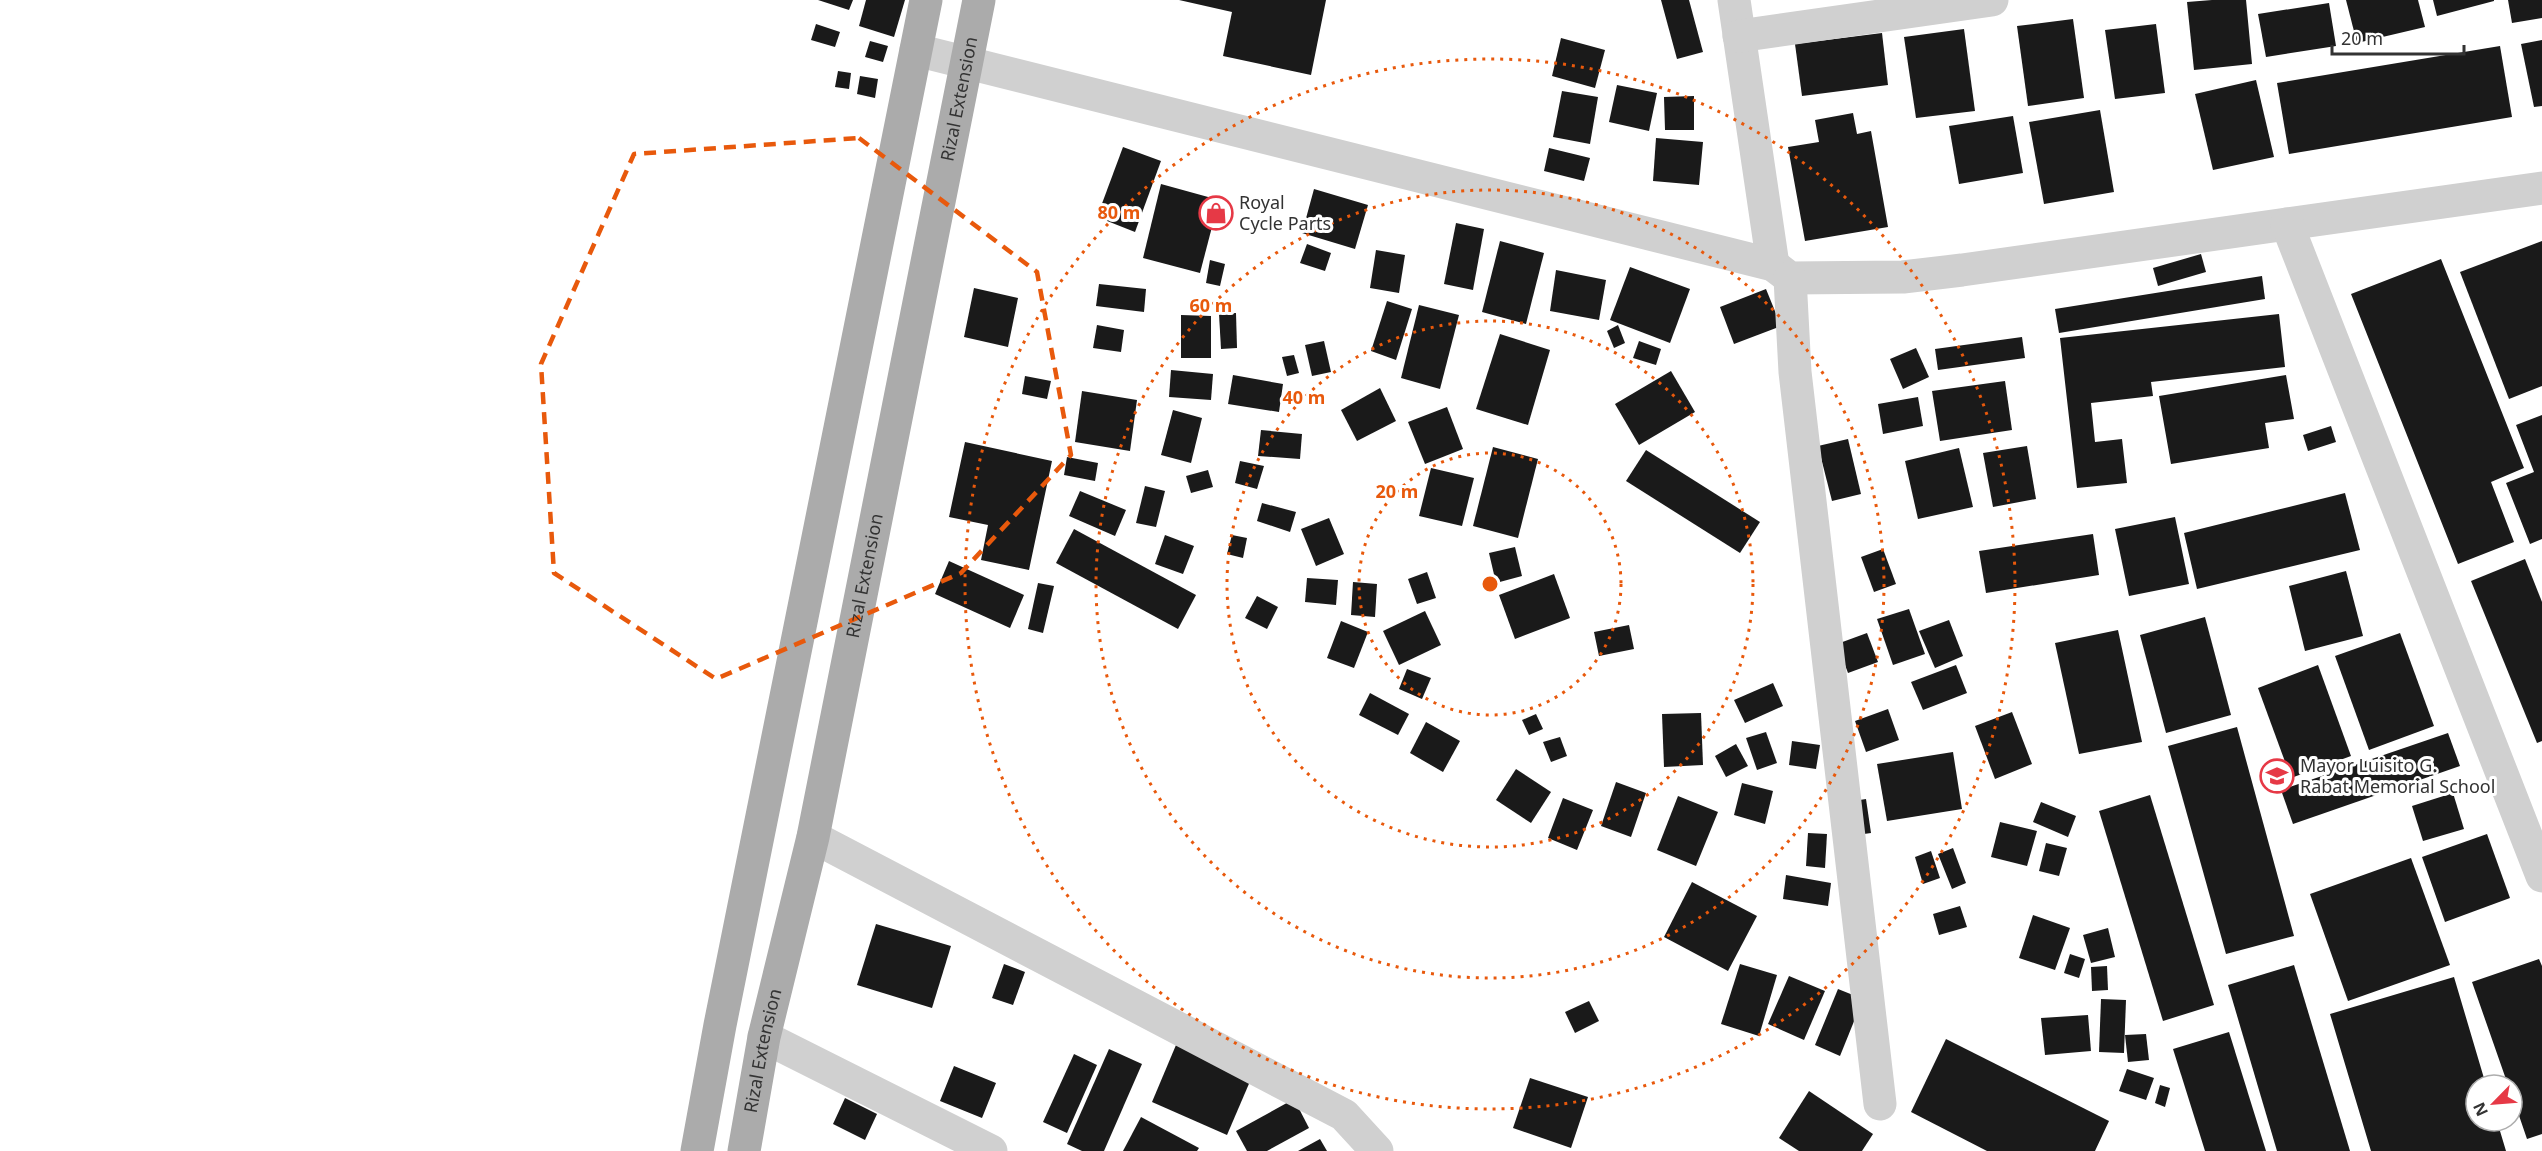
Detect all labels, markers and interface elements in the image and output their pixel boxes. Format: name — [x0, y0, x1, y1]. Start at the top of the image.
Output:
scale bar — [2332, 18, 2464, 56]
text: 20 m — [2341, 26, 2383, 50]
street label: Rizal Extension — [934, 35, 982, 163]
place label: Royal Cycle Parts — [1239, 190, 1331, 235]
shop icon: Royal Cycle Parts — [1198, 195, 1234, 231]
text: 80 m — [1098, 200, 1140, 224]
text: 60 m — [1190, 293, 1232, 317]
text: 40 m — [1283, 385, 1325, 409]
text: 20 m — [1376, 479, 1418, 503]
street label: Rizal Extension — [840, 511, 888, 640]
centre of rings — [1480, 574, 1500, 594]
place label: Mayor Luisito G. Rabat Memorial School — [2300, 753, 2495, 798]
school or university icon: Mayor Luisito G. Rabat Memorial School — [2259, 758, 2295, 794]
street label: Rizal Extension — [738, 986, 786, 1115]
north arrow — [2464, 1073, 2524, 1133]
text: N — [2468, 1099, 2493, 1120]

